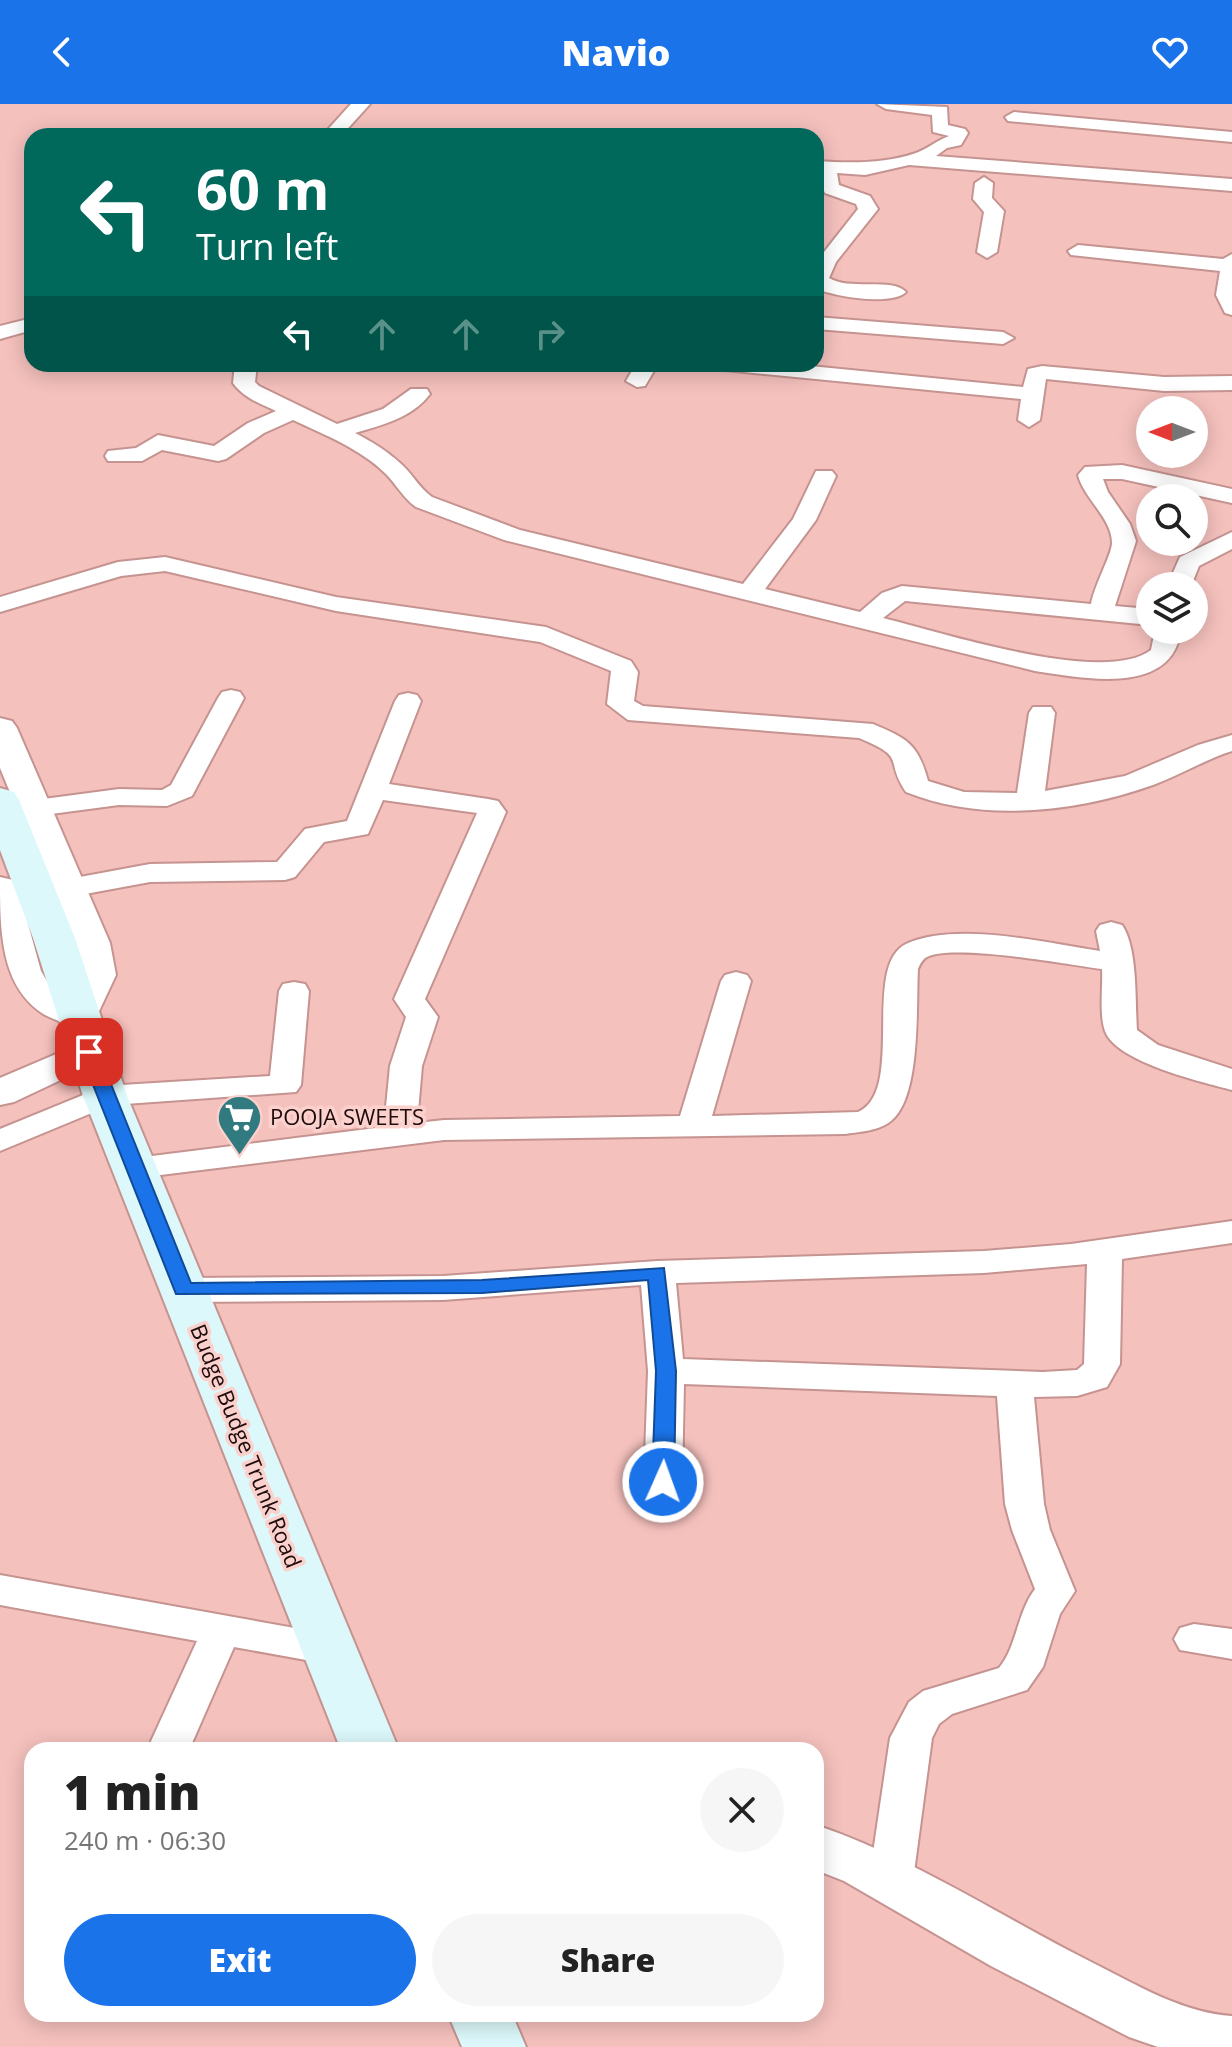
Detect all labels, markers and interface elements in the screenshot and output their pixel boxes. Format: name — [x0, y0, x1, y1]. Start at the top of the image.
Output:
text: Navio — [561, 28, 671, 77]
icon: back — [40, 30, 84, 74]
icon: heart — [1148, 30, 1192, 74]
text: 60 m — [196, 150, 330, 226]
icon: left — [64, 160, 168, 264]
text: Turn left — [196, 222, 338, 271]
icon: left — [276, 312, 320, 356]
icon: ahead — [360, 312, 404, 356]
icon: ahead — [444, 312, 488, 356]
icon: right — [528, 312, 572, 356]
north arrow — [1136, 396, 1208, 468]
map controls — [1136, 396, 1208, 644]
button: search — [1136, 484, 1208, 556]
button: layers — [1136, 572, 1208, 644]
pin — [55, 1018, 123, 1086]
icon: arrive — [67, 1030, 111, 1074]
supermarket icon: POOJA SWEETS — [215, 1093, 263, 1156]
place label: POOJA SWEETS — [270, 1101, 424, 1131]
street label: Budge Budge Trunk Road — [184, 1319, 310, 1572]
position arrow — [621, 1440, 705, 1524]
text: 1 min — [64, 1759, 200, 1824]
button: close — [700, 1768, 784, 1852]
text: 240 m · 06:30 — [64, 1822, 226, 1858]
button: Exit — [64, 1914, 416, 2006]
button: Share — [432, 1914, 784, 2006]

